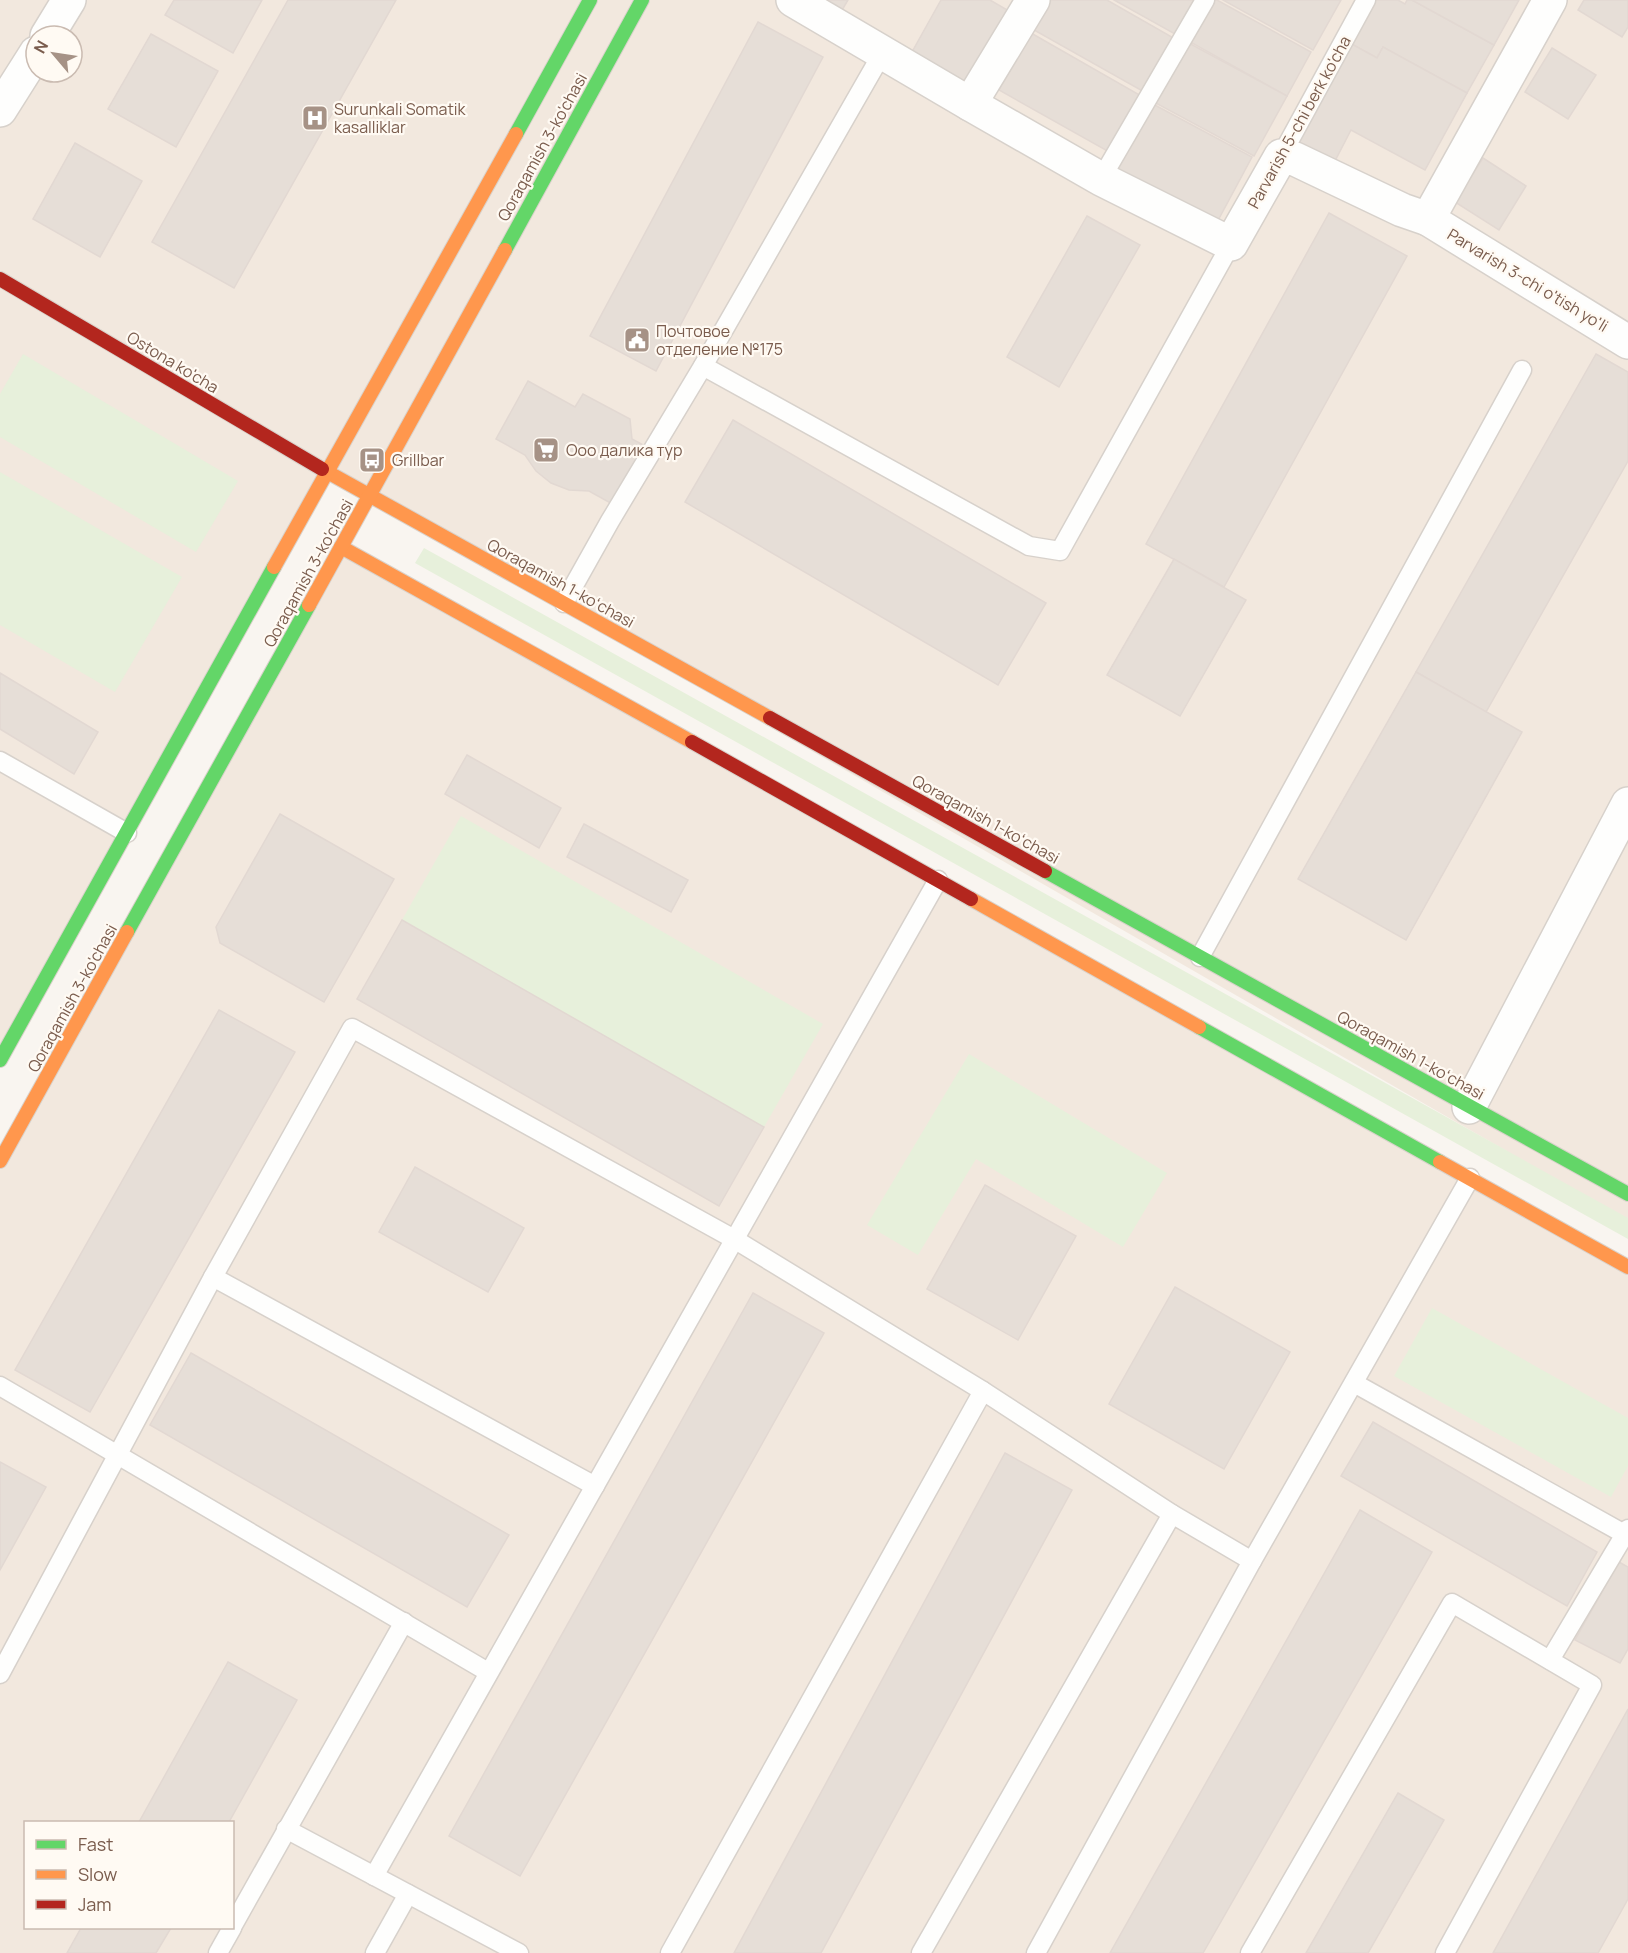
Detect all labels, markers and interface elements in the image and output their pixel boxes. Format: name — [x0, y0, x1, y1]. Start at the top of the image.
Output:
north arrow — [24, 24, 84, 84]
street label: Parvarish 5-chi berk ko'cha — [1242, 32, 1356, 212]
text: N — [28, 36, 53, 57]
street label: Qoraqamish 3-ko'chasi — [492, 69, 592, 225]
place label: Surunkali Somatik kasalliklar — [334, 98, 467, 138]
hospital icon: Surunkali Somatik kasalliklar — [300, 103, 330, 133]
street label: Parvarish 3-chi o'tish yo'li — [1443, 223, 1613, 337]
place label: Почтовое отделение №175 — [656, 320, 783, 360]
public building icon: Почтовое отделение №175 — [622, 325, 652, 355]
street label: Ostona ko'cha — [123, 326, 223, 398]
supermarket icon: Ооо далика тур — [531, 435, 561, 465]
place label: Ооо далика тур — [566, 439, 682, 461]
bus stop icon: Grillbar — [357, 445, 387, 475]
place label: Grillbar — [392, 449, 445, 471]
street label: Qoraqamish 3-ko'chasi — [258, 495, 358, 651]
street label: Qoraqamish 1-koʻchasi — [483, 533, 639, 633]
street label: Qoraqamish 1-koʻchasi — [908, 769, 1064, 869]
street label: Qoraqamish 3-ko'chasi — [22, 920, 122, 1076]
street label: Qoraqamish 1-koʻchasi — [1333, 1005, 1489, 1105]
legend — [24, 1821, 234, 1929]
text: Fast — [78, 1832, 113, 1856]
text: Slow — [78, 1862, 118, 1886]
text: Jam — [78, 1892, 112, 1916]

